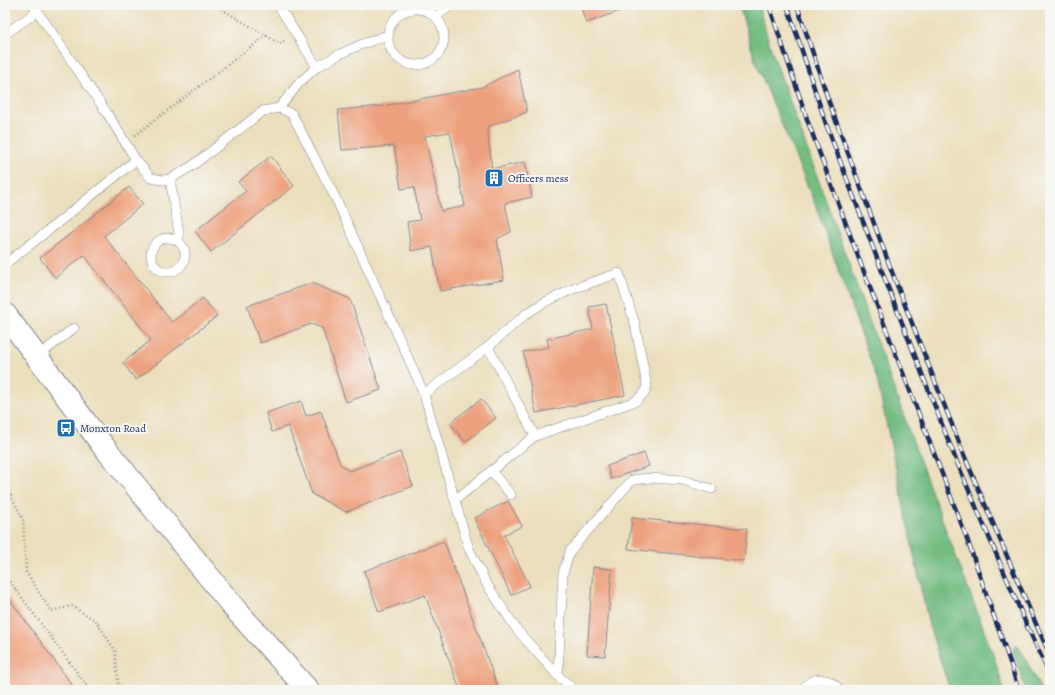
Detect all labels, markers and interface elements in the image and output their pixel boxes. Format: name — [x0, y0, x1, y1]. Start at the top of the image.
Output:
building icon: Officers mess — [483, 167, 505, 189]
place label: Officers mess — [508, 171, 569, 186]
bus stop icon: Monxton Road — [55, 417, 77, 439]
place label: Monxton Road — [80, 421, 146, 436]

